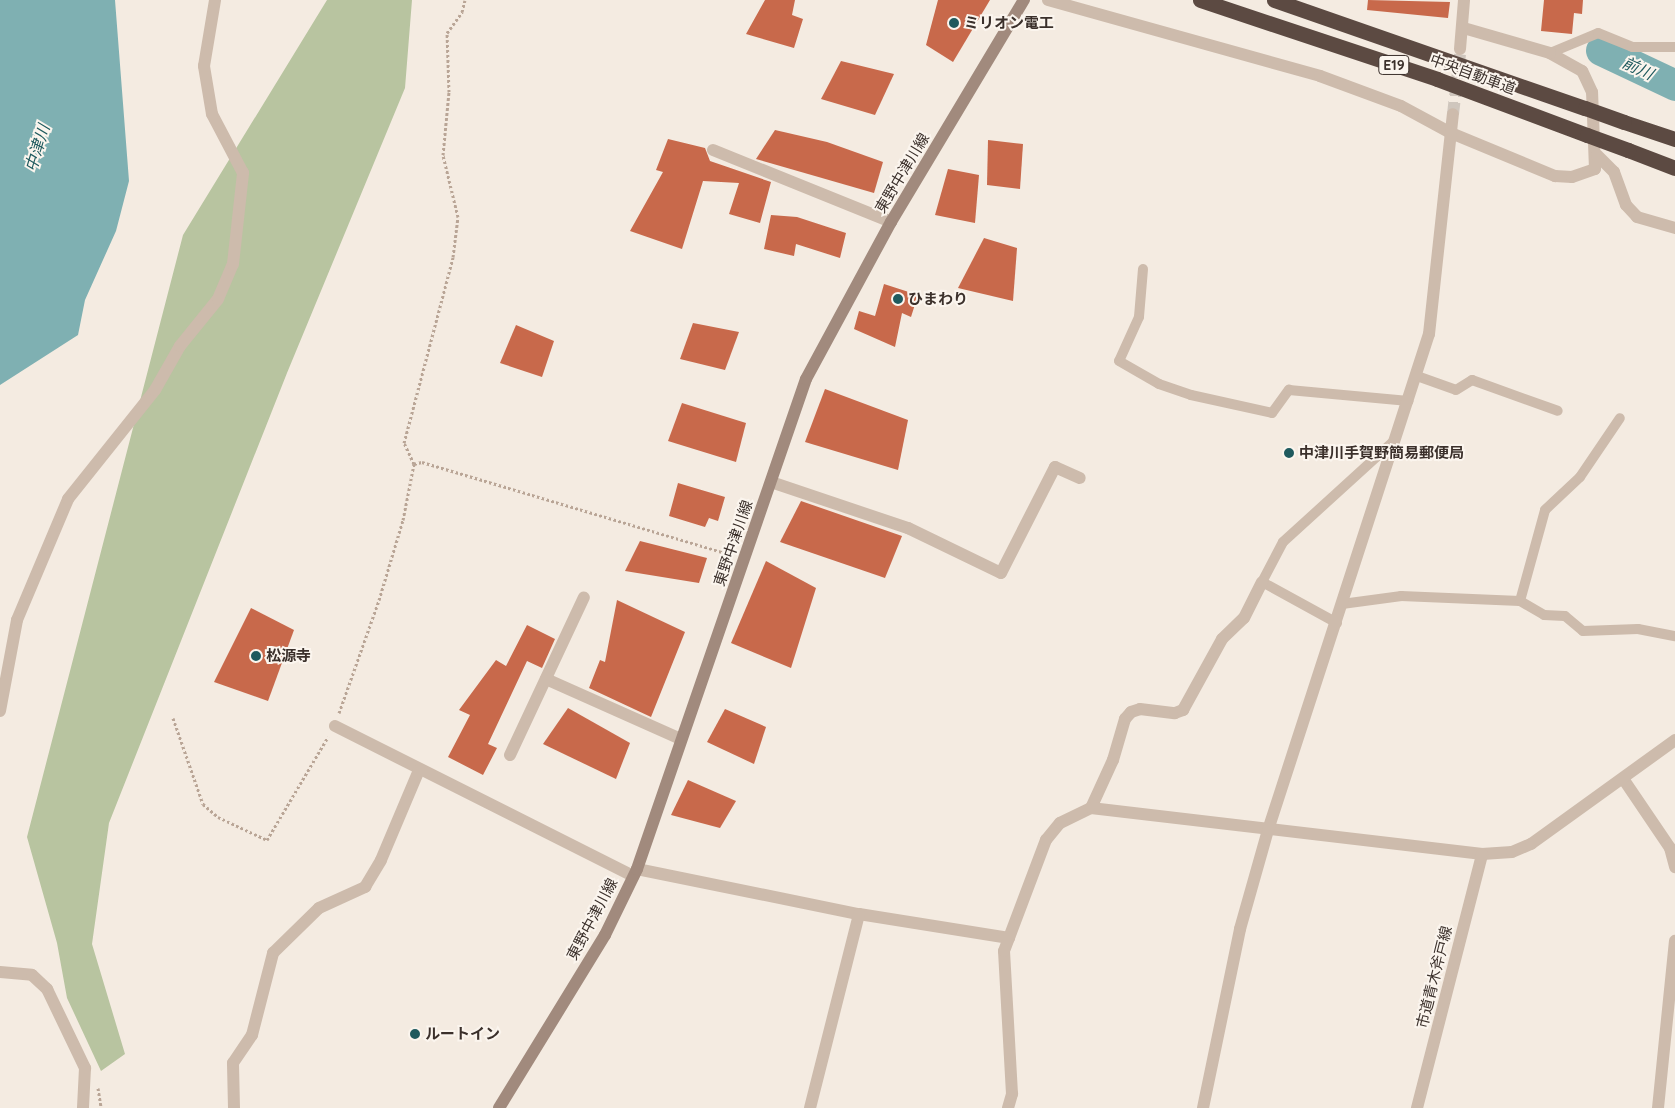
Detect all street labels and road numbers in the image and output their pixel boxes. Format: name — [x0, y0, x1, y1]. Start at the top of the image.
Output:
street label: 中央自動車道 — [1428, 50, 1518, 98]
road number: E19 — [1378, 54, 1410, 76]
street label: 東野中津川線 — [871, 130, 933, 216]
street label: 東野中津川線 — [710, 498, 756, 588]
street label: 東野中津川線 — [563, 875, 621, 963]
street label: 市道青木斧戸線 — [1413, 924, 1455, 1030]

